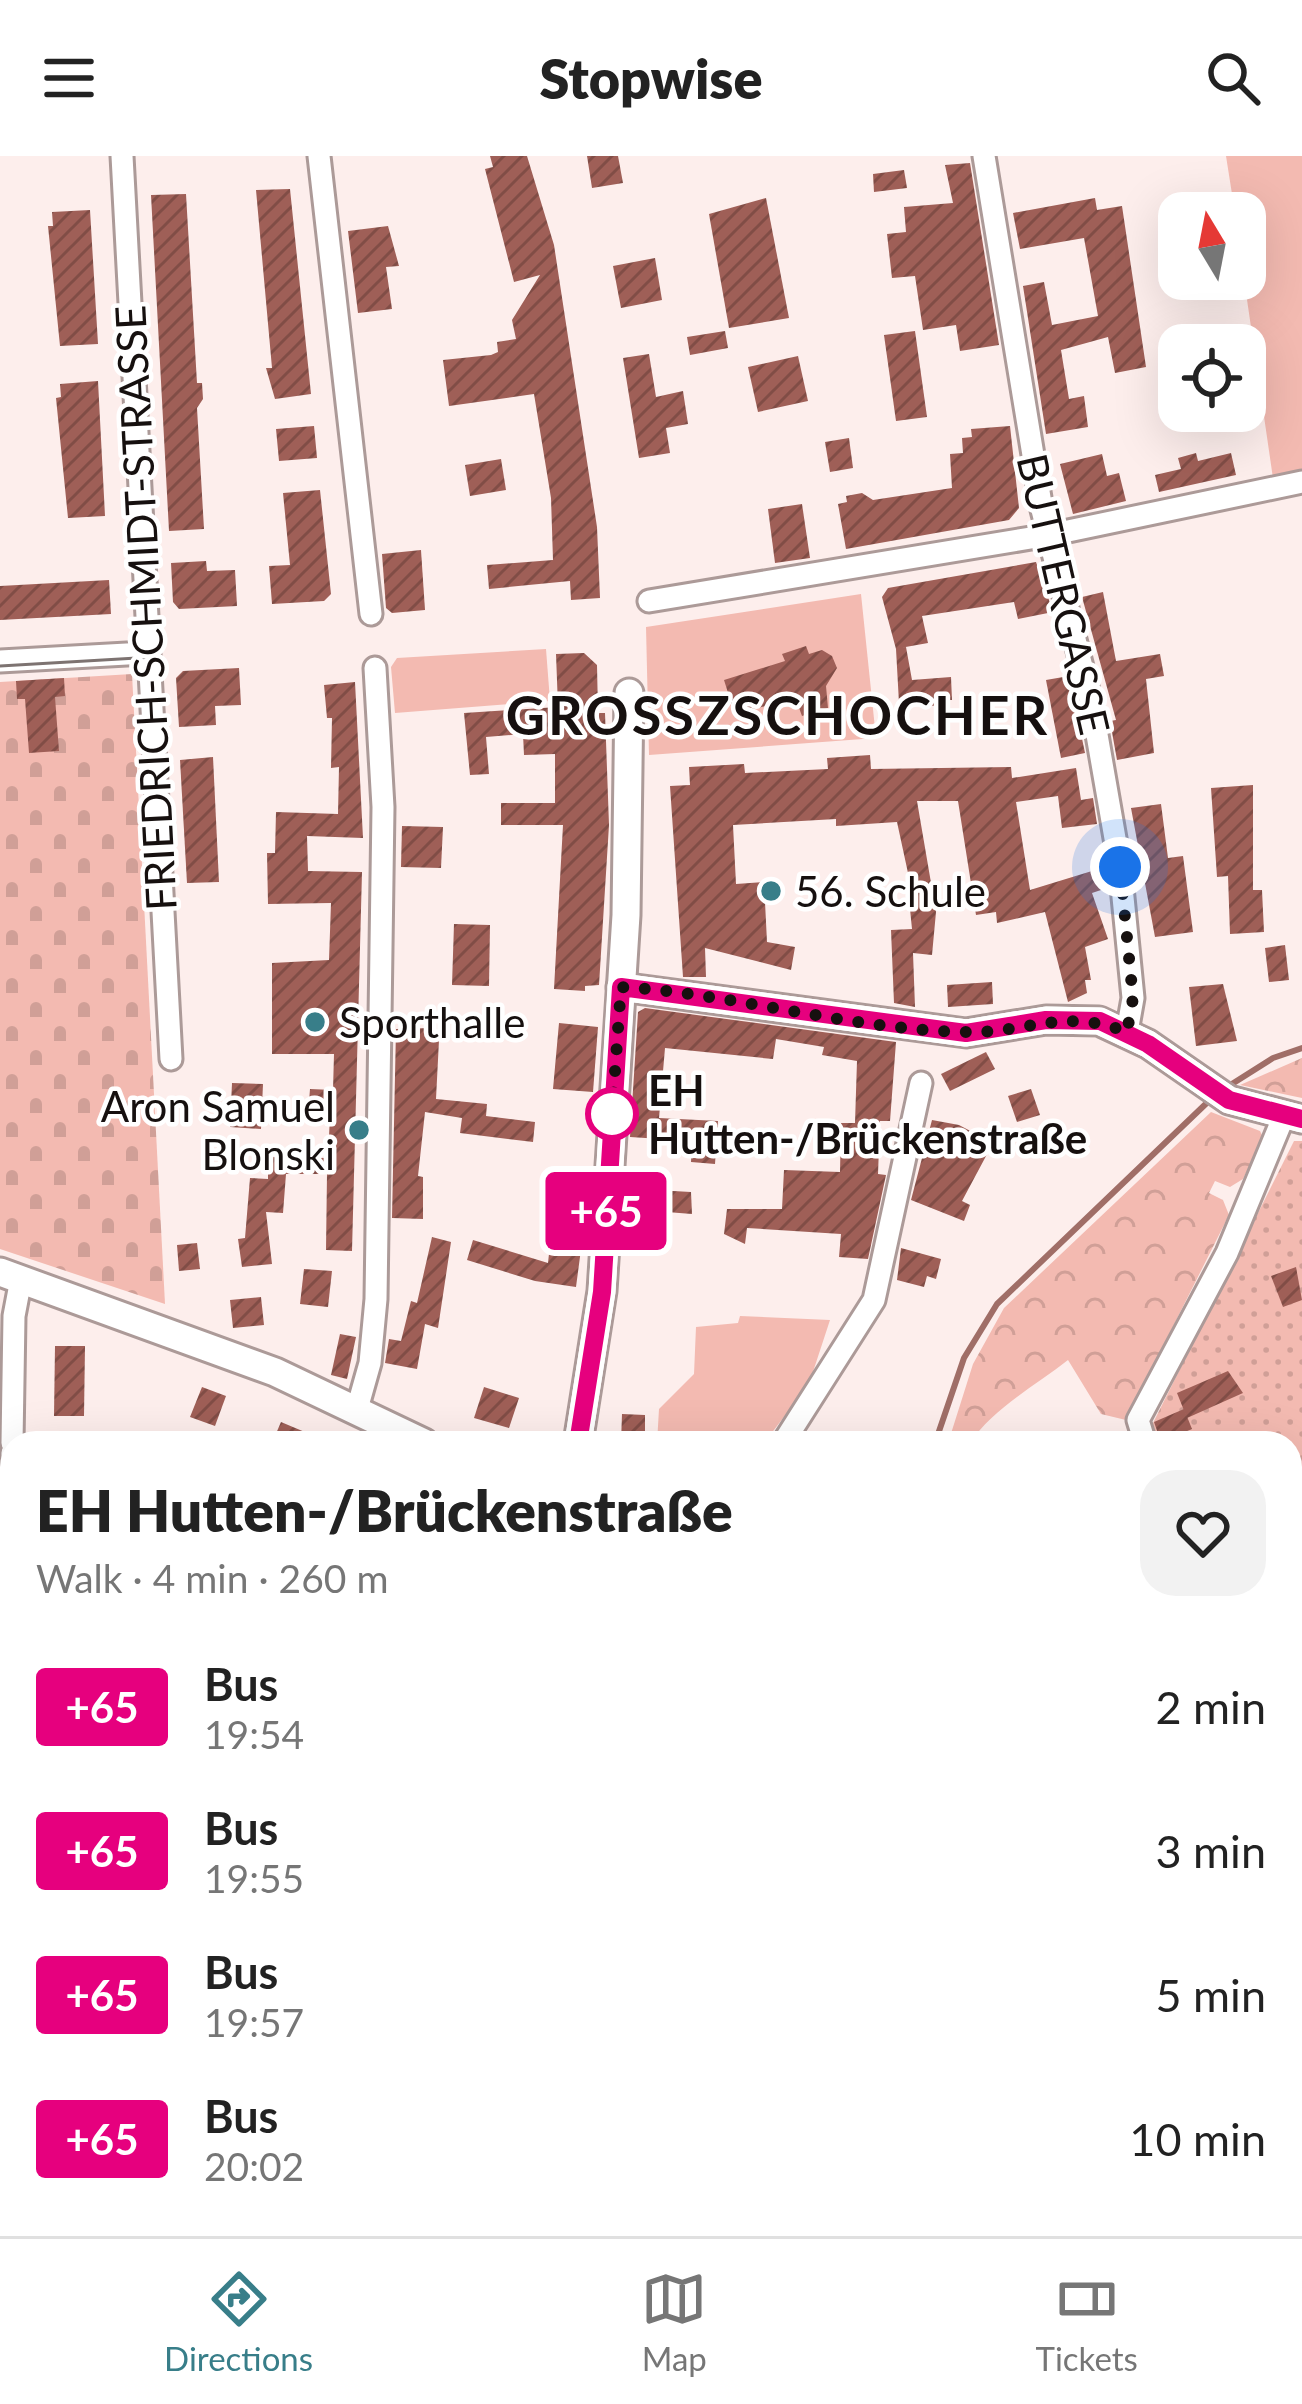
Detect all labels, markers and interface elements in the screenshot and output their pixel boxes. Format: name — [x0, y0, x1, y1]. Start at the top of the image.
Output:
icon: menu — [36, 45, 102, 111]
icon: search — [1200, 45, 1266, 111]
text: Stopwise — [540, 46, 762, 111]
north arrow — [1158, 192, 1266, 300]
map controls — [1158, 192, 1266, 432]
street label: FRIEDRICH-SCHMIDT-STRASSE — [104, 304, 186, 912]
button: locate — [1158, 324, 1266, 432]
street label: BUTTERGASSE — [1007, 449, 1121, 739]
district label: GROSSZSCHOCHER — [506, 682, 1050, 747]
your location — [1090, 837, 1150, 897]
place label: 56. Schule — [795, 866, 986, 916]
marker: 56. Schule — [758, 878, 784, 904]
place label: Sporthalle — [339, 997, 525, 1047]
marker: Sporthalle — [302, 1009, 328, 1035]
place label: EH Hutten-/Brückenstraße — [648, 1065, 1087, 1163]
place label: Aron Samuel Blonski — [101, 1081, 335, 1179]
marker: EH Hutten-/Brückenstraße — [587, 1089, 637, 1139]
marker: Aron Samuel Blonski — [346, 1117, 372, 1143]
line badge: +65 — [537, 1172, 675, 1250]
text: +65 — [569, 1186, 643, 1236]
button: heart — [1140, 1470, 1266, 1596]
text: EH Hutten-/Brückenstraße — [36, 1476, 733, 1544]
text: Walk · 4 min · 260 m — [36, 1555, 389, 1601]
text: Bus — [204, 1657, 278, 1711]
text: 2 min — [1155, 1680, 1266, 1734]
text: +65 — [65, 1682, 139, 1732]
text: 19:54 — [204, 1711, 304, 1757]
text: Bus — [204, 1801, 278, 1855]
text: 3 min — [1155, 1824, 1266, 1878]
text: +65 — [65, 1826, 139, 1876]
text: 19:55 — [204, 1855, 304, 1901]
text: Bus — [204, 1945, 278, 1999]
text: 5 min — [1155, 1968, 1266, 2022]
text: +65 — [65, 1970, 139, 2020]
text: 19:57 — [204, 1999, 304, 2045]
text: Bus — [204, 2089, 278, 2143]
text: 10 min — [1129, 2112, 1266, 2166]
text: +65 — [65, 2114, 139, 2164]
text: 20:02 — [204, 2143, 304, 2189]
tab: Directions — [164, 2266, 313, 2378]
tab: Map — [641, 2266, 707, 2378]
tab: Tickets — [1036, 2266, 1138, 2378]

